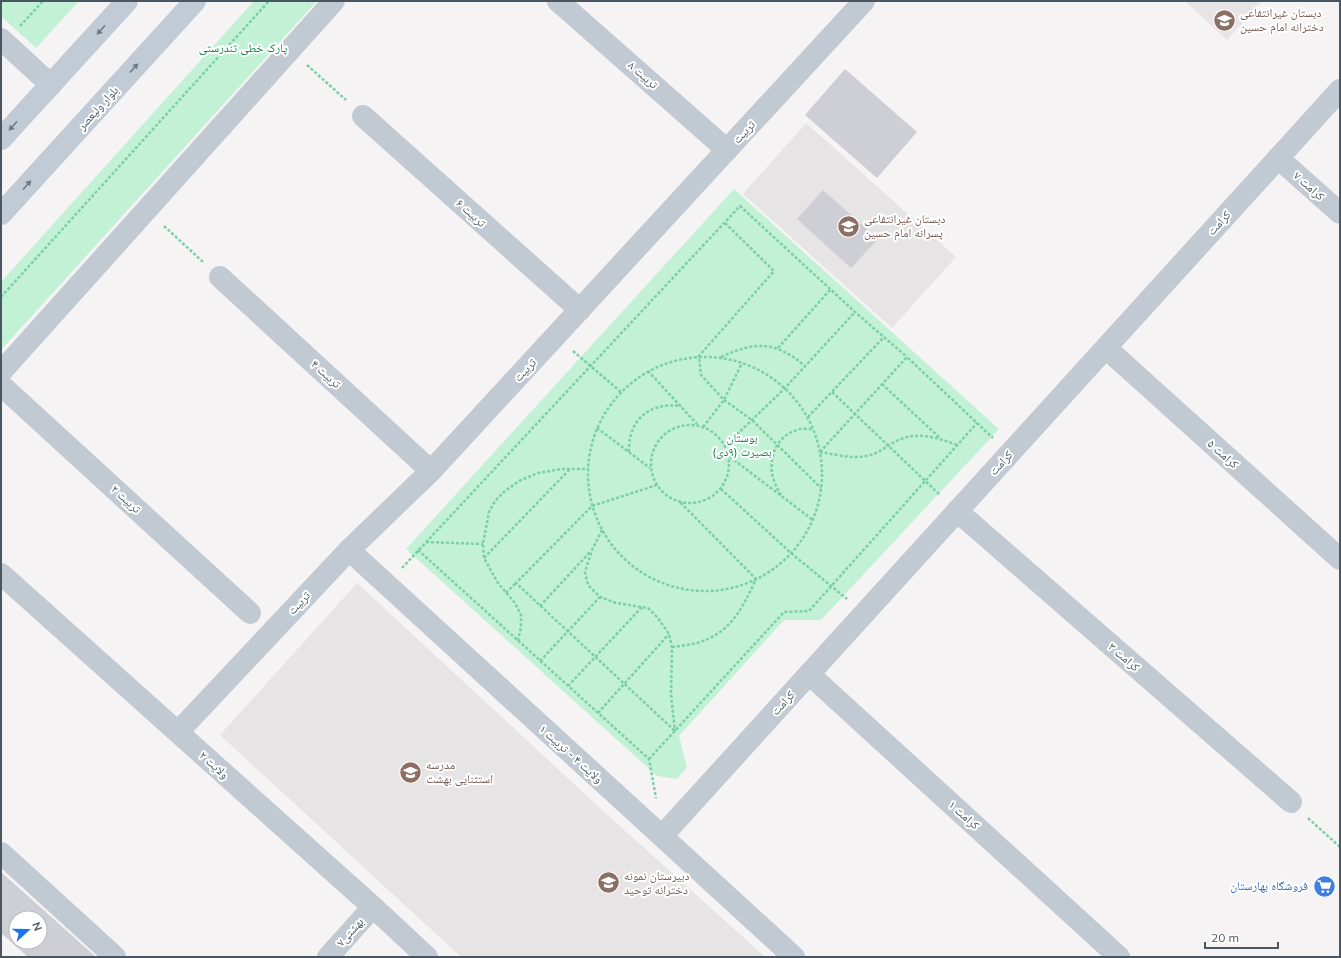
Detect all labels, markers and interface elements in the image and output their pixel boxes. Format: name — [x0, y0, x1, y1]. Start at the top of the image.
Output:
place label: دبستان غیرانتفاعی دخترانه امام حسین — [1240, 5, 1324, 35]
school or university icon: دبستان غیرانتفاعی دخترانه امام حسین — [1212, 7, 1238, 33]
one-way arrow — [96, 25, 106, 35]
park label: پارک خطی تندرستی — [199, 40, 288, 55]
street label: تربیت ۸ — [625, 58, 662, 92]
one-way arrow — [129, 63, 138, 74]
street label: بلوار ولیعصر — [73, 83, 122, 134]
street label: تربیت — [729, 117, 759, 147]
one-way arrow — [9, 121, 18, 131]
street label: کرامت ۷ — [1291, 168, 1328, 203]
one-way arrow — [23, 180, 32, 191]
street label: تربیت ۶ — [453, 195, 490, 230]
street label: کرامت — [1204, 207, 1234, 238]
place label: دبستان غیرانتفاعی پسرانه امام حسین — [864, 211, 945, 241]
school or university icon: دبستان غیرانتفاعی پسرانه امام حسین — [836, 213, 862, 239]
street label: تربیت — [510, 355, 540, 385]
street label: تربیت ۴ — [308, 356, 345, 391]
park label: بوستان بصیرت (۹دی) — [712, 430, 772, 459]
street label: کرامت ۵ — [1205, 436, 1242, 471]
street label: کرامت — [986, 447, 1016, 478]
street label: تربیت ۲ — [108, 481, 145, 516]
street label: تربیت — [284, 588, 314, 618]
street label: کرامت ۳ — [1106, 639, 1143, 674]
street label: کرامت — [768, 687, 798, 718]
street label: ولایت ۴ - تربیت ۱ — [536, 721, 606, 786]
street label: ولایت ۲ — [196, 748, 232, 782]
place label: مدرسه استثنایی بهشت — [426, 757, 493, 786]
school or university icon: مدرسه استثنایی بهشت — [398, 759, 424, 785]
street label: کرامت ۱ — [946, 797, 983, 832]
place label: دبیرستان نمونه دخترانه توحید — [624, 868, 689, 897]
school or university icon: دبیرستان نمونه دخترانه توحید — [596, 870, 622, 896]
supermarket icon: فروشگاه بهارستان — [1311, 873, 1337, 899]
place label: فروشگاه بهارستان — [1230, 878, 1308, 893]
north arrow — [8, 910, 48, 950]
street label: بهشتی۷ — [333, 914, 367, 949]
text: N — [29, 920, 45, 933]
scale bar — [1205, 924, 1278, 950]
text: 20 m — [1211, 930, 1239, 945]

